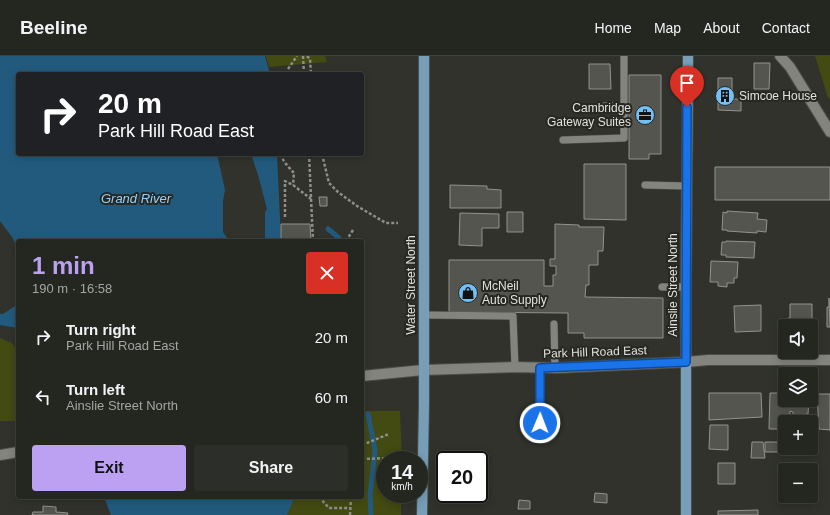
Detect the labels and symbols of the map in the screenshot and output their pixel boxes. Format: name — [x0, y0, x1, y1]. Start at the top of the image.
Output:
pin — [670, 66, 704, 107]
building icon: Simcoe House — [714, 85, 736, 107]
place label: Simcoe House — [739, 89, 817, 103]
place label: Cambridge Gateway Suites — [547, 101, 631, 129]
office icon: Cambridge Gateway Suites — [634, 104, 656, 126]
water label: Grand River — [101, 191, 172, 206]
street label: Ainslie Street North — [666, 233, 680, 337]
street label: Water Street North — [404, 235, 418, 335]
place label: McNeil Auto Supply — [482, 279, 547, 307]
shop icon: McNeil Auto Supply — [457, 282, 479, 304]
street label: Park Hill Road East — [543, 343, 648, 361]
position arrow — [519, 402, 561, 444]
speed limit sign: 20 — [436, 451, 488, 503]

